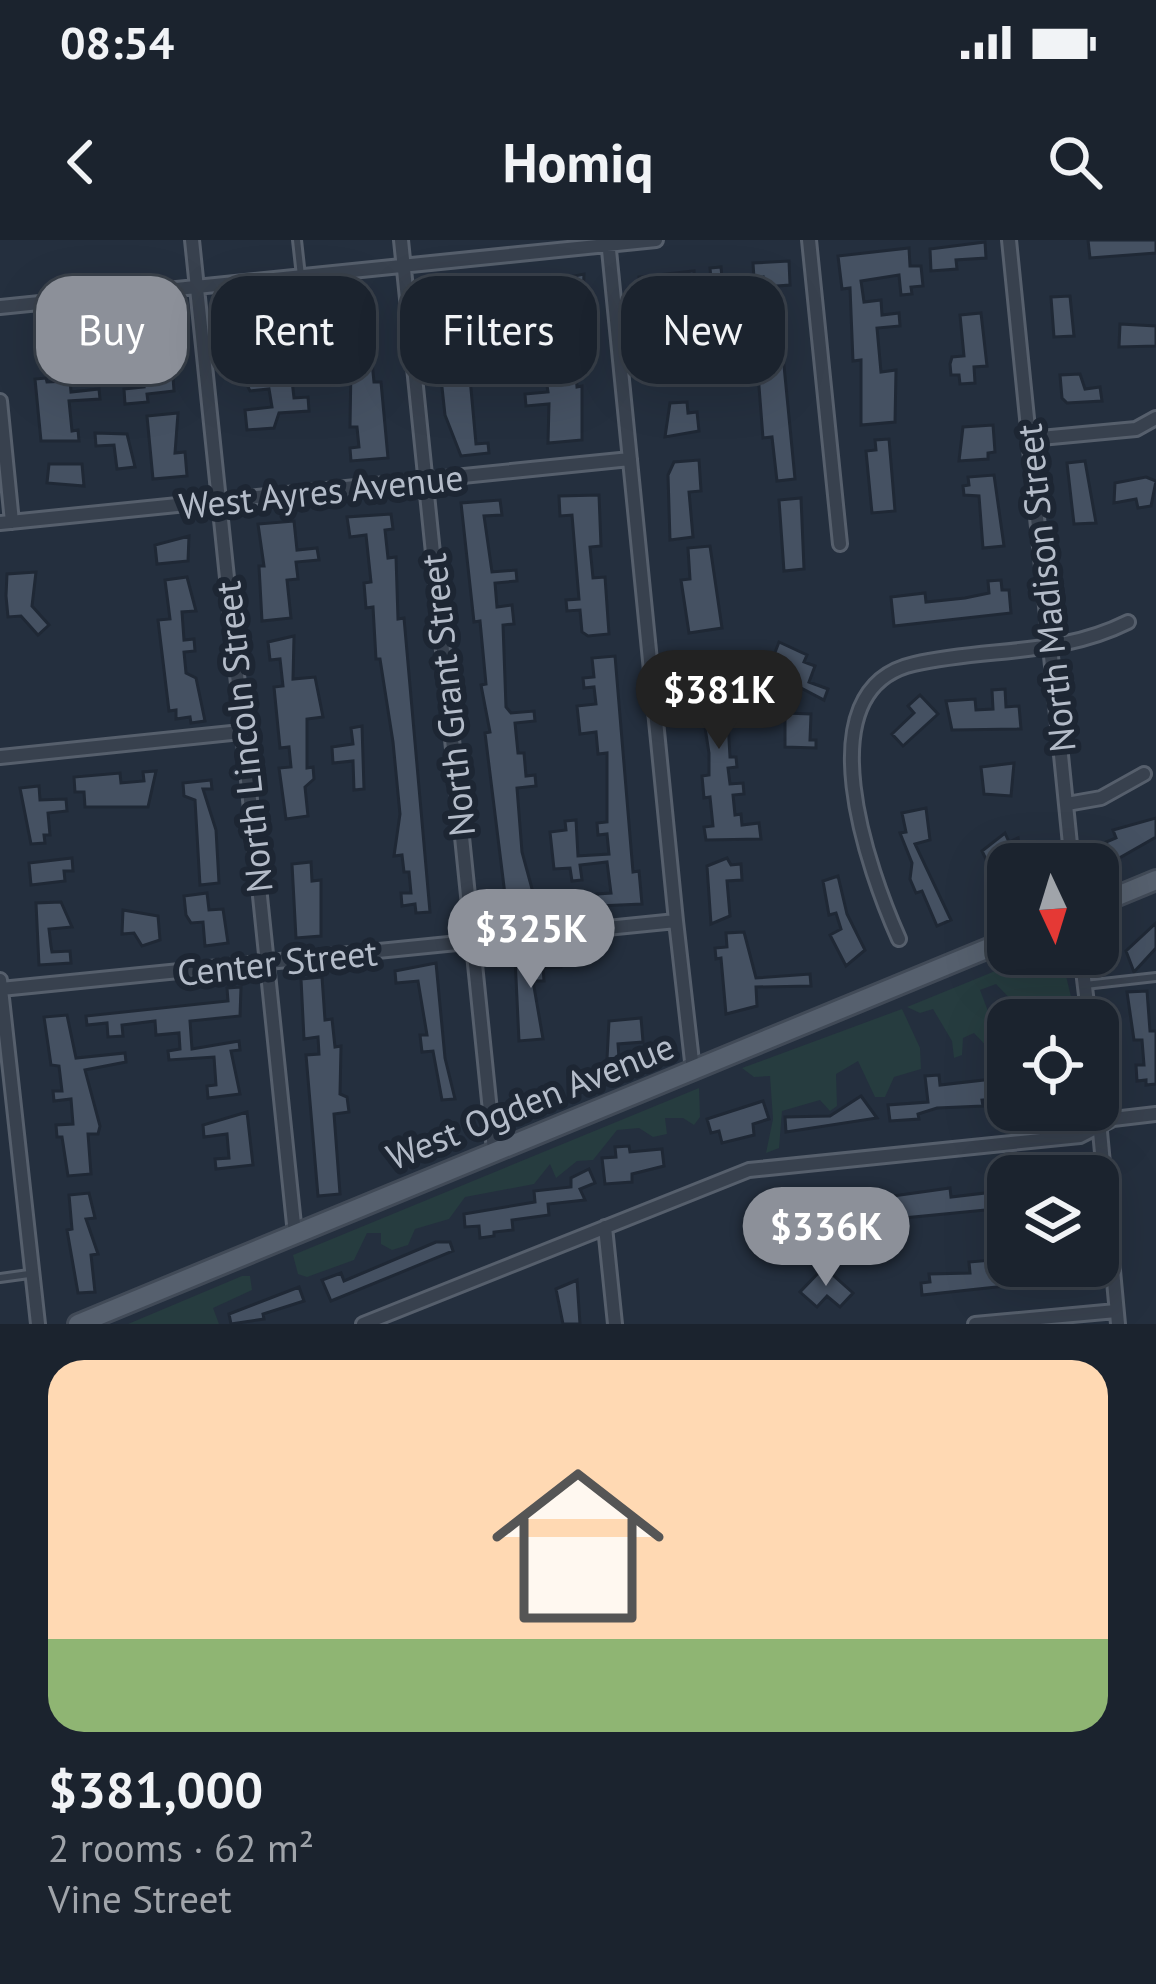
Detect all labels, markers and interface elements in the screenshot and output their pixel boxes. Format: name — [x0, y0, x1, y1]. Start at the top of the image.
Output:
text: 08:54 — [60, 13, 174, 71]
text: Homiq — [502, 127, 654, 197]
icon: back — [48, 129, 114, 195]
icon: search — [1042, 129, 1108, 195]
chip: Buy — [36, 276, 187, 384]
chip: Rent — [211, 276, 376, 384]
chip: Filters — [400, 276, 597, 384]
chip: New — [621, 276, 785, 384]
street label: North Madison Street — [1004, 422, 1086, 754]
street label: West Ayres Avenue — [177, 453, 465, 529]
street label: North Grant Street — [409, 551, 485, 839]
street label: North Lincoln Street — [203, 579, 283, 895]
pin: $381K — [635, 650, 803, 752]
text: $381K — [663, 663, 775, 714]
north arrow — [987, 843, 1119, 975]
map controls — [987, 843, 1119, 1287]
pin: $325K — [447, 889, 615, 991]
text: $325K — [475, 902, 587, 953]
street label: Center Street — [175, 928, 379, 996]
button: locate — [987, 999, 1119, 1131]
street label: West Ogden Avenue — [379, 1022, 681, 1180]
button: layers — [987, 1155, 1119, 1287]
pin: $336K — [742, 1187, 910, 1289]
text: $336K — [770, 1200, 882, 1251]
icon: home — [470, 1438, 686, 1654]
text: $381,000 — [48, 1756, 263, 1822]
text: 2 rooms · 62 m² — [48, 1822, 314, 1873]
text: Vine Street — [48, 1873, 232, 1924]

